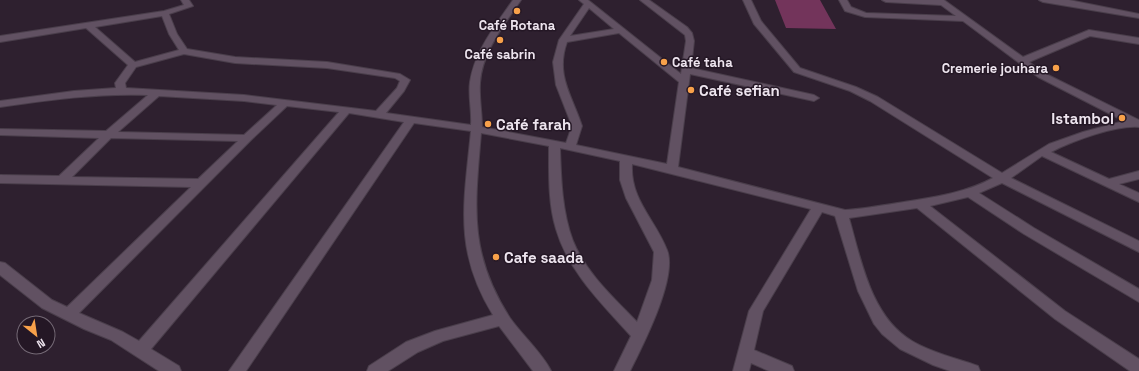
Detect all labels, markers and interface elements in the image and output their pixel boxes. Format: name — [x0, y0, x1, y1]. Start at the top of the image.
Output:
marker: Café Rotana — [512, 6, 522, 16]
place label: Café Rotana — [479, 17, 556, 34]
marker: Café sabrin — [495, 35, 505, 45]
place label: Café sabrin — [465, 46, 535, 63]
place label: Café taha — [672, 54, 733, 71]
marker: Café taha — [659, 57, 669, 67]
place label: Cremerie jouhara — [942, 60, 1048, 77]
marker: Cremerie jouhara — [1051, 63, 1061, 73]
place label: Café sefian — [699, 81, 780, 100]
marker: Café sefian — [686, 85, 696, 95]
place label: Istambol — [1051, 109, 1114, 128]
marker: Istambol — [1117, 113, 1127, 123]
place label: Café farah — [496, 115, 571, 134]
marker: Café farah — [483, 119, 493, 129]
place label: Cafe saada — [504, 248, 584, 267]
marker: Cafe saada — [491, 252, 501, 262]
north arrow — [16, 315, 56, 355]
text: N — [34, 336, 48, 352]

